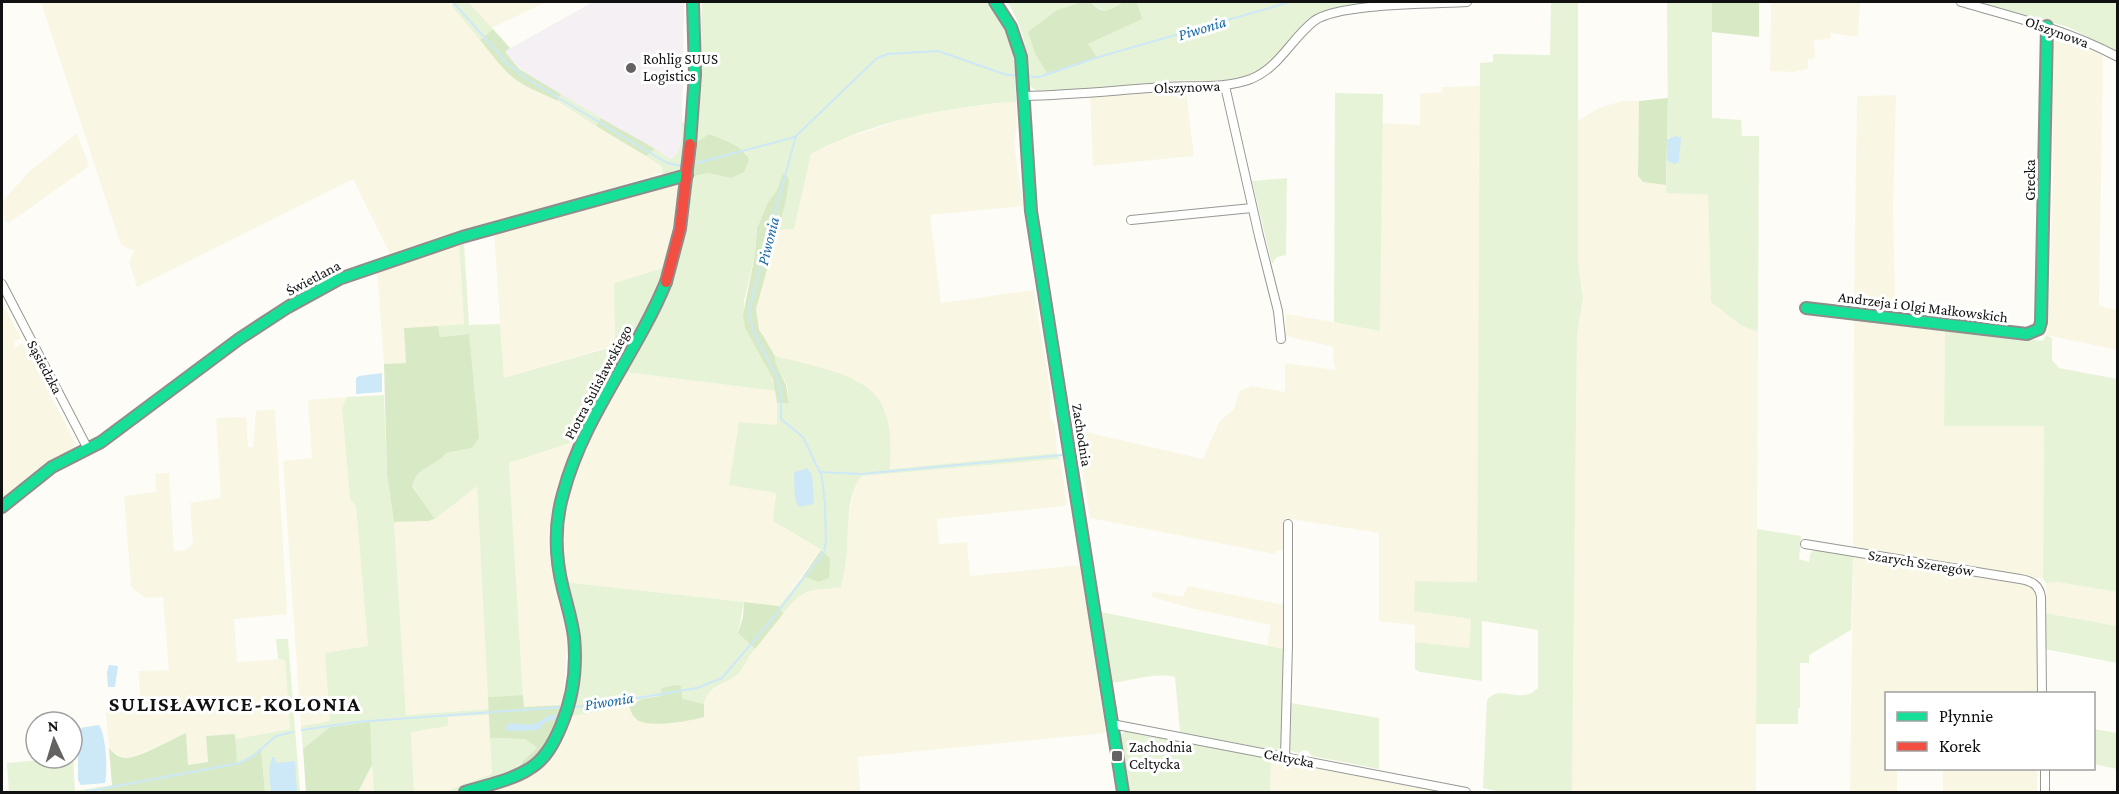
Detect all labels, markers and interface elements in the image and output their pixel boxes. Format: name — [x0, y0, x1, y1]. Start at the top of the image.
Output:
water label: Piwonia — [1176, 13, 1228, 43]
street label: Olszynowa — [2023, 13, 2091, 52]
place label: Rohlig SUUS Logistics — [643, 51, 718, 85]
marker: Rohlig SUUS Logistics — [624, 61, 638, 75]
street label: Olszynowa — [1154, 78, 1221, 97]
street label: Grecka — [2022, 159, 2038, 201]
water label: Piwonia — [754, 215, 782, 267]
street label: Świetlana — [283, 257, 343, 299]
street label: Andrzeja i Olgi Małkowskich — [1837, 289, 2009, 326]
street label: Piotra Sulisławskiego — [561, 322, 636, 442]
street label: Sąsiedzka — [23, 337, 66, 397]
street label: Zachodnia — [1069, 403, 1095, 468]
street label: Szarych Szeregów — [1867, 547, 1976, 580]
water label: Piwonia — [583, 689, 635, 713]
district label: SULISŁAWICE-KOLONIA — [109, 692, 361, 716]
legend — [1885, 692, 2095, 770]
text: Płynnie — [1939, 706, 1993, 726]
north arrow — [24, 710, 84, 770]
text: N — [47, 717, 59, 734]
text: Korek — [1939, 736, 1981, 756]
place label: Zachodnia Celtycka — [1129, 739, 1192, 773]
street label: Celtycka — [1262, 745, 1316, 772]
marker: Zachodnia Celtycka — [1110, 749, 1124, 763]

